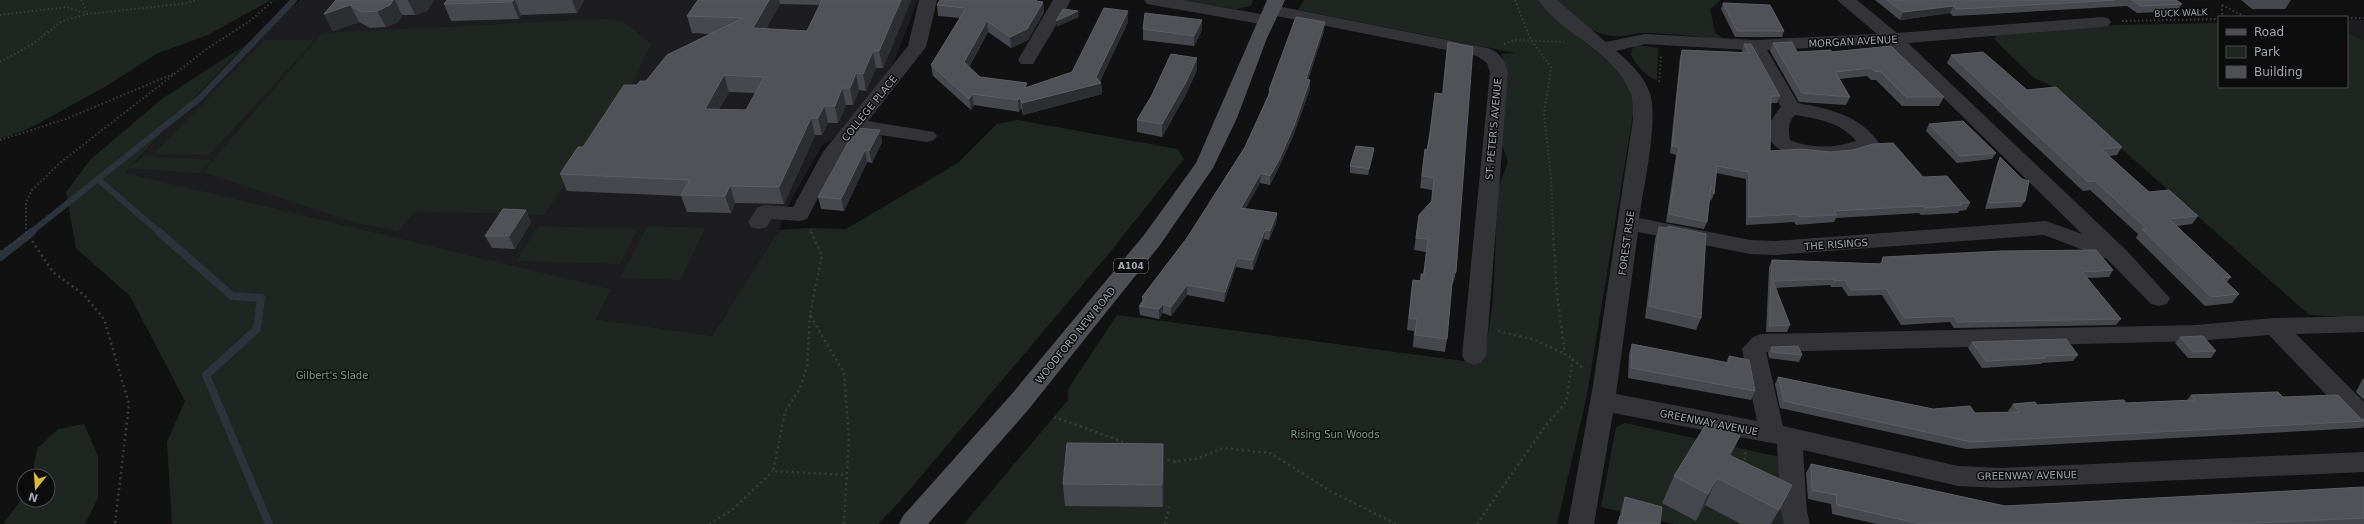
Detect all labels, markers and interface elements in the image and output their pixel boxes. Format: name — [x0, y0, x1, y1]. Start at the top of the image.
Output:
street label: BUCK WALK — [2154, 7, 2209, 19]
legend — [2218, 16, 2348, 88]
text: Road — [2254, 25, 2284, 39]
street label: MORGAN AVENUE — [1808, 34, 1898, 49]
text: Park — [2254, 45, 2280, 59]
text: Building — [2254, 65, 2303, 79]
street label: COLLEGE PLACE — [840, 73, 899, 143]
street label: ST. PETER'S AVENUE — [1484, 78, 1503, 180]
street label: FOREST RISE — [1617, 210, 1636, 276]
street label: THE RISINGS — [1803, 237, 1868, 252]
road number: A104 — [1114, 259, 1148, 273]
street label: WOODFORD NEW ROAD — [1033, 285, 1118, 386]
park label: Gilbert's Slade — [296, 370, 368, 381]
street label: GREENWAY AVENUE — [1659, 408, 1759, 437]
park label: Rising Sun Woods — [1291, 429, 1379, 440]
north arrow — [16, 468, 56, 508]
street label: GREENWAY AVENUE — [1977, 469, 2077, 482]
text: N — [27, 490, 40, 505]

